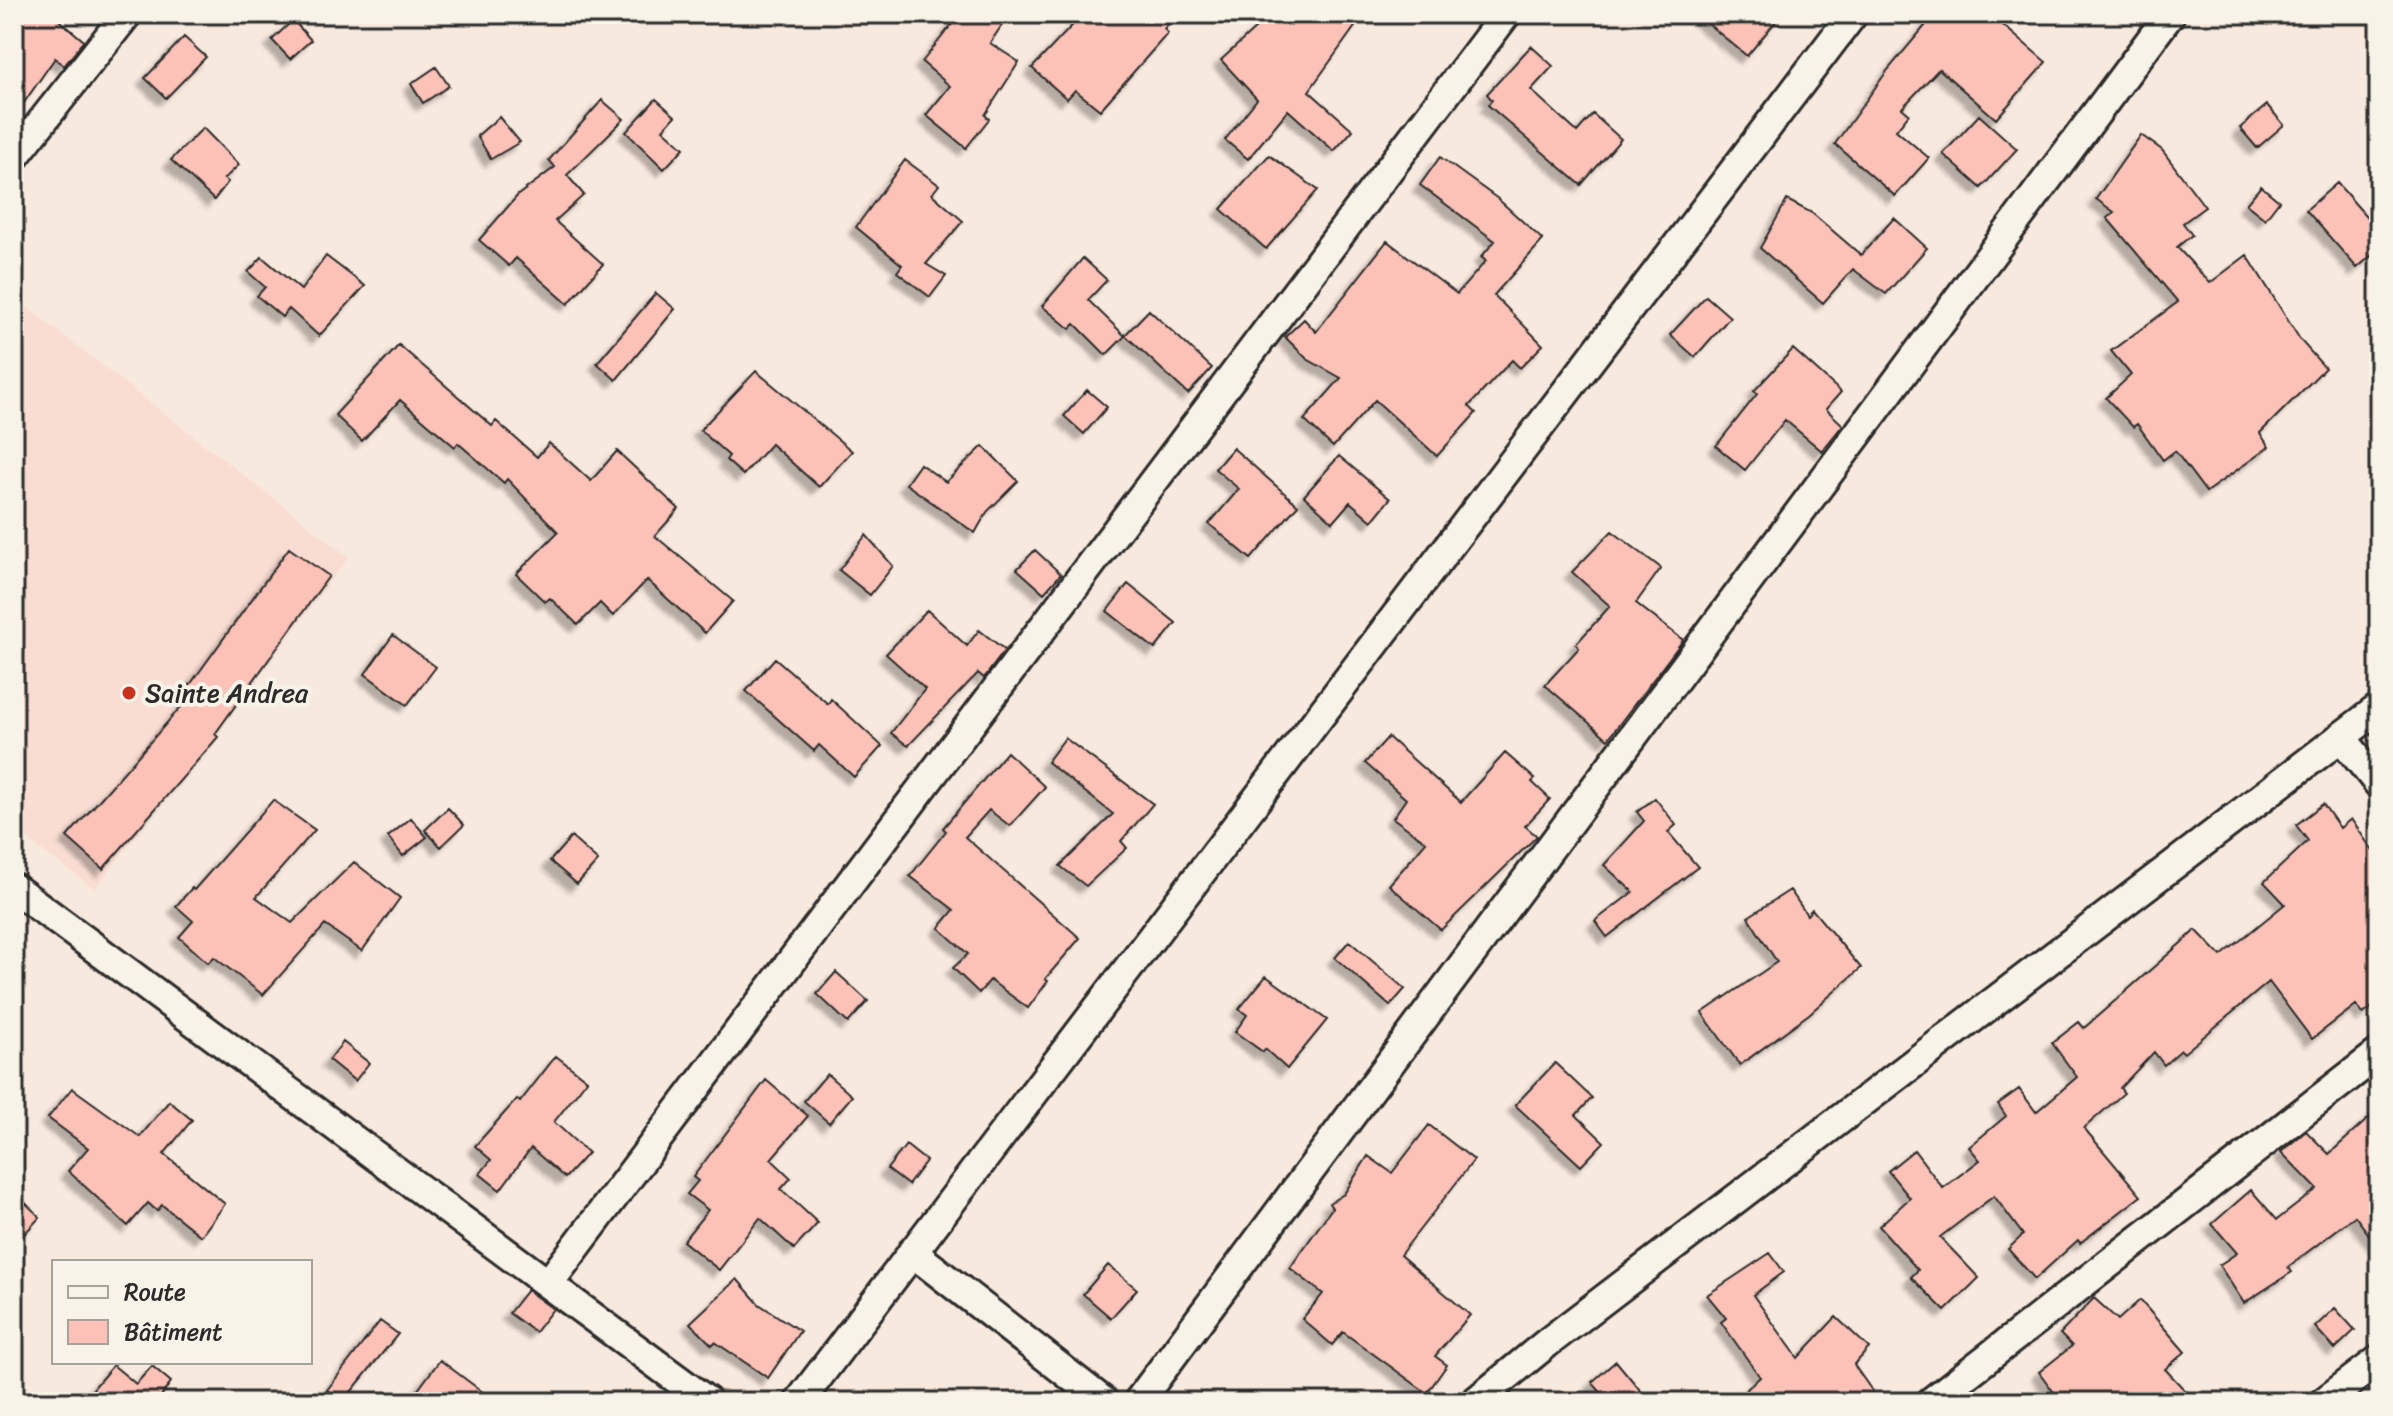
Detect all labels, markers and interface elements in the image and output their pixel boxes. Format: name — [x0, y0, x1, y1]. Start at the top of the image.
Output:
place label: Sainte Andrea — [145, 670, 309, 716]
marker: Sainte Andrea — [120, 684, 138, 702]
legend — [52, 1260, 312, 1364]
text: Route — [124, 1271, 186, 1313]
text: Bâtiment — [124, 1311, 223, 1353]

